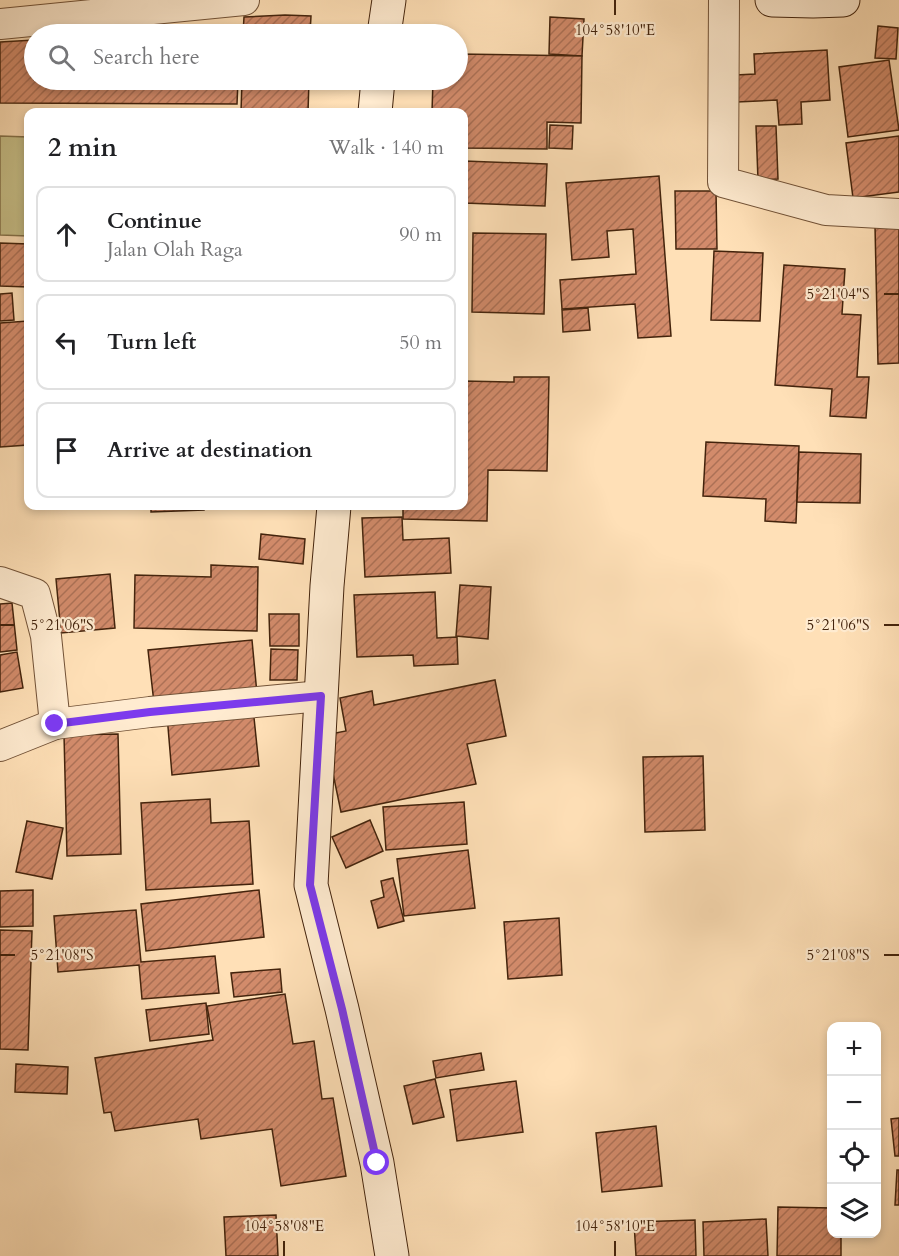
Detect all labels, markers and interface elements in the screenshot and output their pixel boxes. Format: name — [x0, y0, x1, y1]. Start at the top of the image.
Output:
text: 104°58'10"E — [575, 20, 655, 40]
search box — [24, 24, 468, 90]
icon: search — [45, 41, 78, 74]
text: Search here — [93, 42, 200, 72]
text: 2 min — [48, 130, 117, 165]
text: Walk · 140 m — [329, 134, 444, 161]
text: Continue — [107, 206, 202, 236]
icon: ahead — [50, 218, 83, 251]
text: 90 m — [399, 221, 442, 248]
text: Jalan Olah Raga — [107, 236, 243, 263]
text: 5°21'04"S — [806, 284, 870, 304]
icon: left — [50, 326, 83, 359]
text: Turn left — [107, 327, 196, 357]
text: 50 m — [399, 329, 442, 356]
icon: arrive — [50, 434, 83, 467]
text: Arrive at destination — [107, 435, 312, 465]
text: 5°21'06"S — [30, 615, 94, 635]
text: 5°21'06"S — [806, 615, 870, 635]
route end — [41, 710, 67, 736]
text: 5°21'08"S — [30, 945, 94, 965]
text: 5°21'08"S — [806, 945, 870, 965]
map controls — [827, 1022, 881, 1238]
button: + — [827, 1022, 881, 1076]
button: − — [827, 1076, 881, 1130]
button: locate — [827, 1130, 881, 1184]
route start — [363, 1149, 389, 1175]
button: layers — [827, 1184, 881, 1238]
text: 104°58'08"E — [244, 1216, 324, 1236]
text: 104°58'10"E — [575, 1216, 655, 1236]

